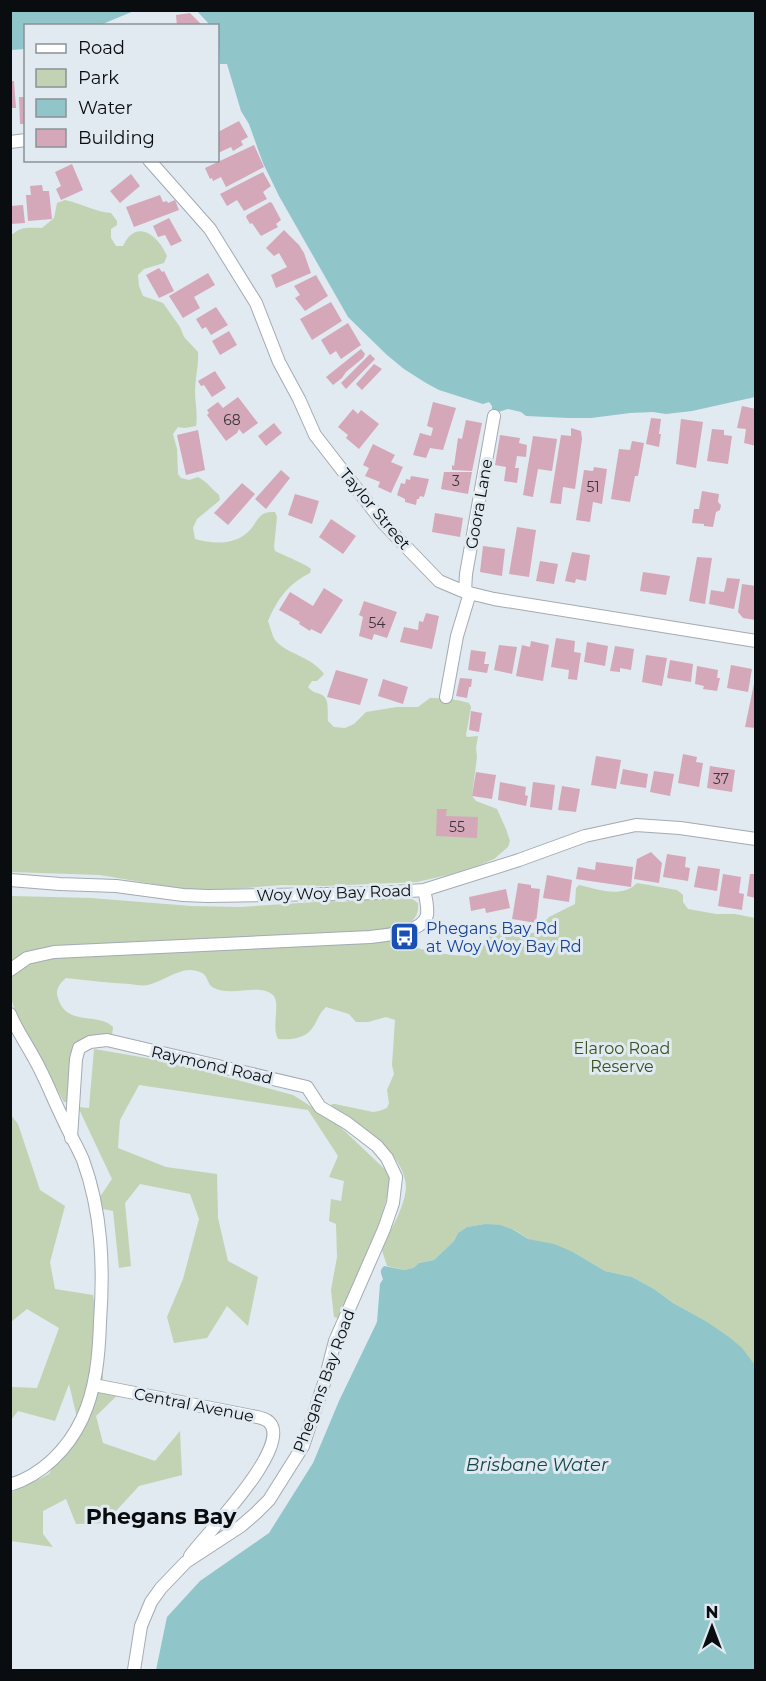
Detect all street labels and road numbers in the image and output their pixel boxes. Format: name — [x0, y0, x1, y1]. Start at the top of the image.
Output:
street label: Goora Lane — [462, 457, 496, 551]
street label: Taylor Street — [336, 465, 415, 554]
street label: Woy Woy Bay Road — [256, 881, 412, 905]
street label: Raymond Road — [149, 1042, 275, 1088]
street label: Phegans Bay Road — [289, 1307, 359, 1455]
street label: Central Avenue — [132, 1384, 256, 1426]

